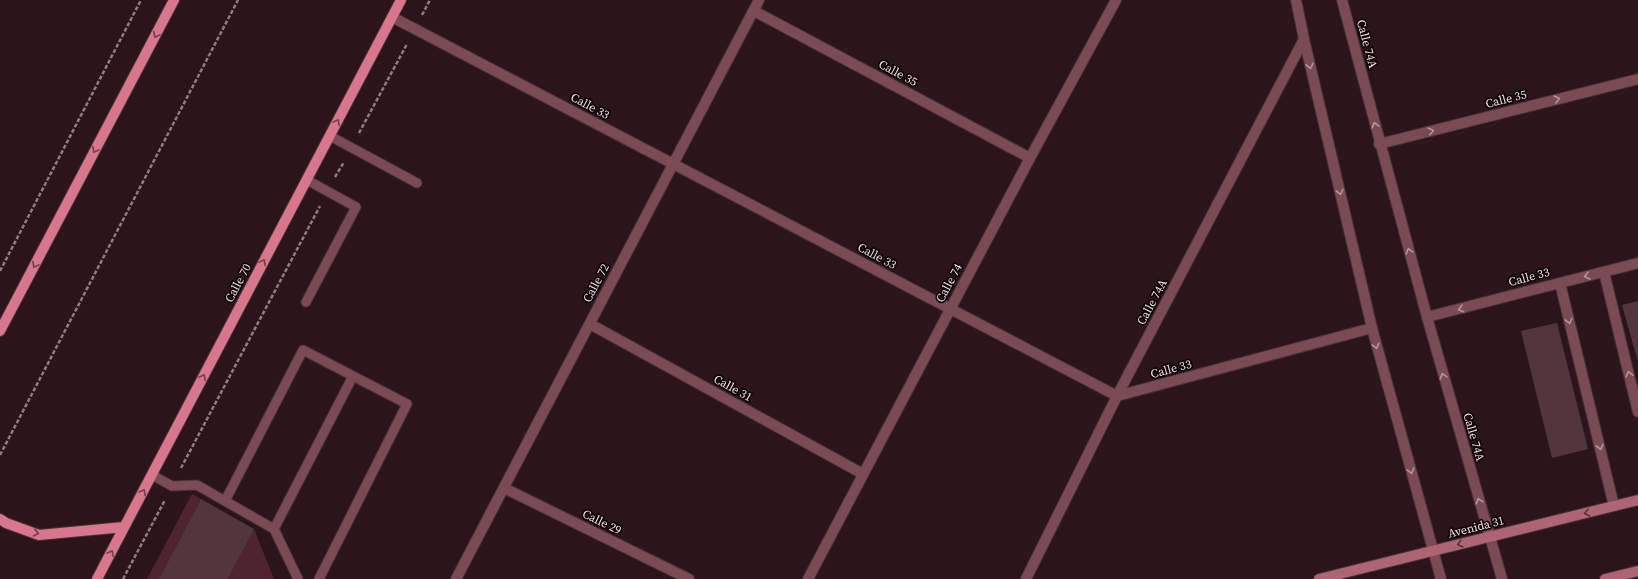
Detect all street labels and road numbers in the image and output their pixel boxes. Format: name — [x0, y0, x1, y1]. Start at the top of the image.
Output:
street label: Calle 74A — [1353, 18, 1381, 70]
street label: Calle 35 — [876, 56, 920, 90]
street label: Calle 35 — [1484, 86, 1528, 112]
street label: Calle 33 — [568, 89, 612, 123]
street label: Calle 33 — [855, 239, 899, 273]
street label: Calle 70 — [221, 261, 255, 305]
street label: Calle 72 — [579, 261, 613, 305]
street label: Calle 74 — [932, 261, 966, 305]
street label: Calle 33 — [1507, 264, 1551, 290]
street label: Calle 74A — [1133, 276, 1171, 328]
street label: Calle 33 — [1149, 356, 1193, 382]
street label: Calle 31 — [711, 371, 755, 405]
street label: Calle 74A — [1459, 411, 1489, 463]
street label: Calle 29 — [580, 506, 624, 538]
street label: Avenida 31 — [1446, 512, 1506, 542]

